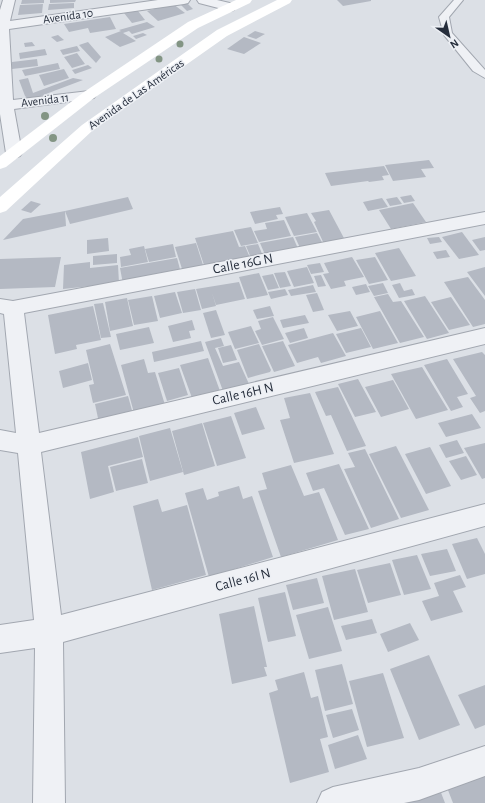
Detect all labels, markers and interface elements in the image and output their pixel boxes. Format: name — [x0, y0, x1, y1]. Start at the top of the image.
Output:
street label: Avenida 10 — [42, 7, 94, 25]
north arrow — [429, 16, 469, 56]
text: N — [448, 37, 461, 51]
street label: Avenida de Las Américas — [86, 56, 186, 132]
street label: Avenida 11 — [20, 91, 70, 109]
street label: Calle 16G N — [212, 251, 274, 277]
street label: Calle 16H N — [211, 380, 275, 408]
street label: Calle 16I N — [214, 566, 272, 594]

